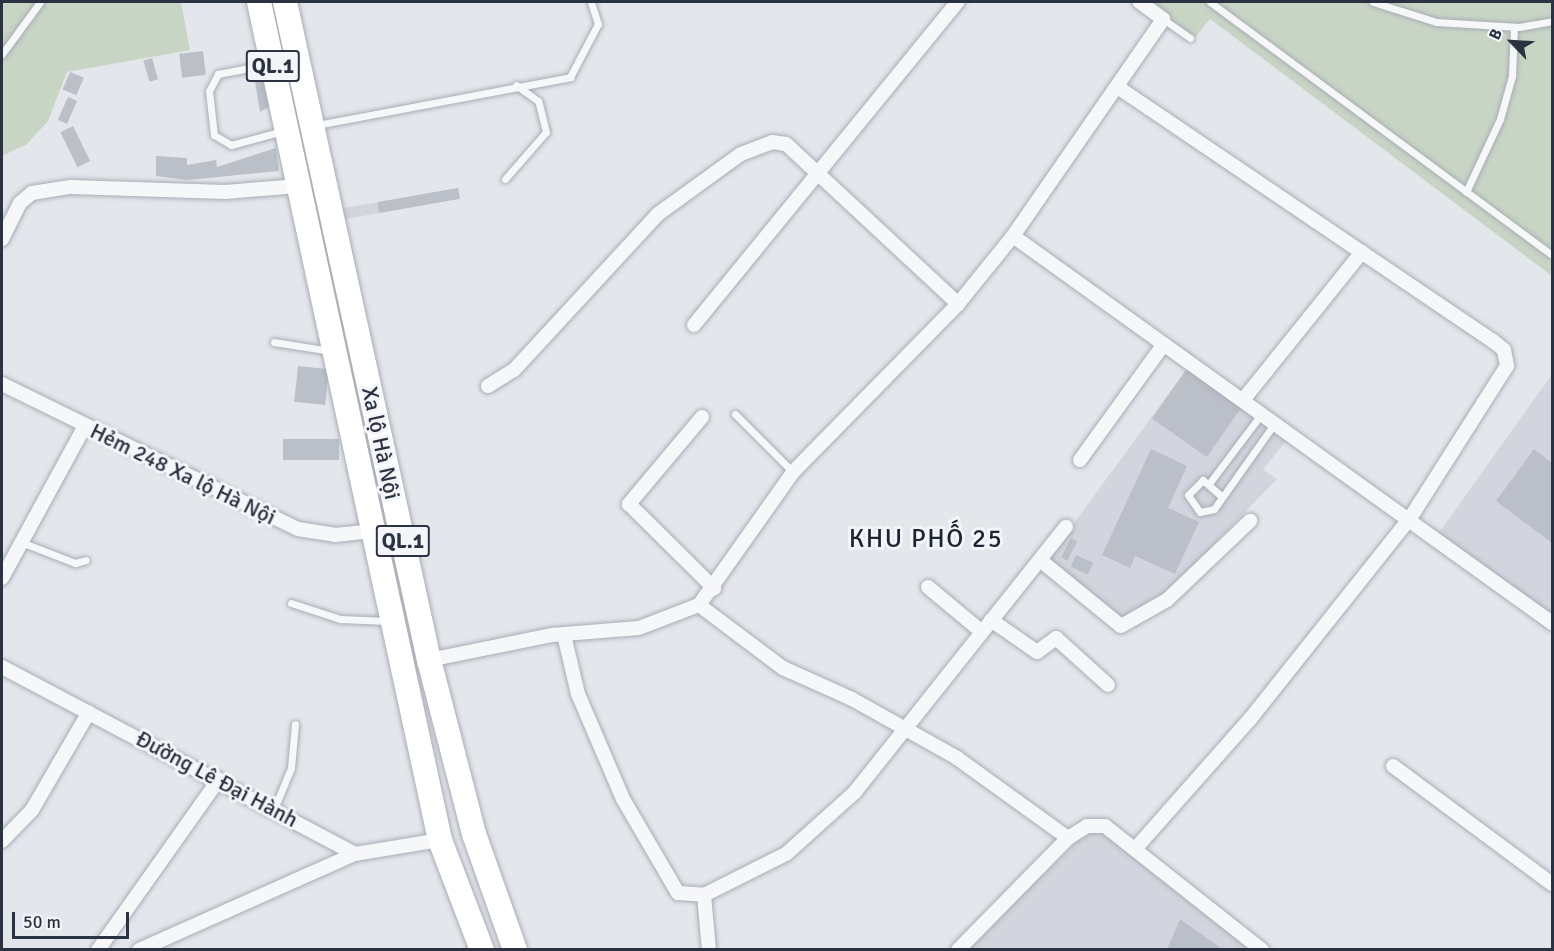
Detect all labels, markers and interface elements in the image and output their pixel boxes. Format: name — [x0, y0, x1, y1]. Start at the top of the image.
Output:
north arrow — [1482, 12, 1542, 72]
text: B — [1485, 26, 1507, 43]
road number: QL.1 — [244, 48, 302, 84]
street label: Xa lộ Hà Nội — [356, 384, 406, 502]
street label: Hẻm 248 Xa lộ Hà Nội — [86, 418, 280, 530]
road number: QL.1 — [374, 523, 432, 559]
district label: KHU PHỐ 25 — [849, 524, 1003, 556]
street label: Đường Lê Đại Hành — [131, 725, 303, 833]
scale bar — [15, 900, 132, 938]
text: 50 m — [23, 911, 61, 933]

